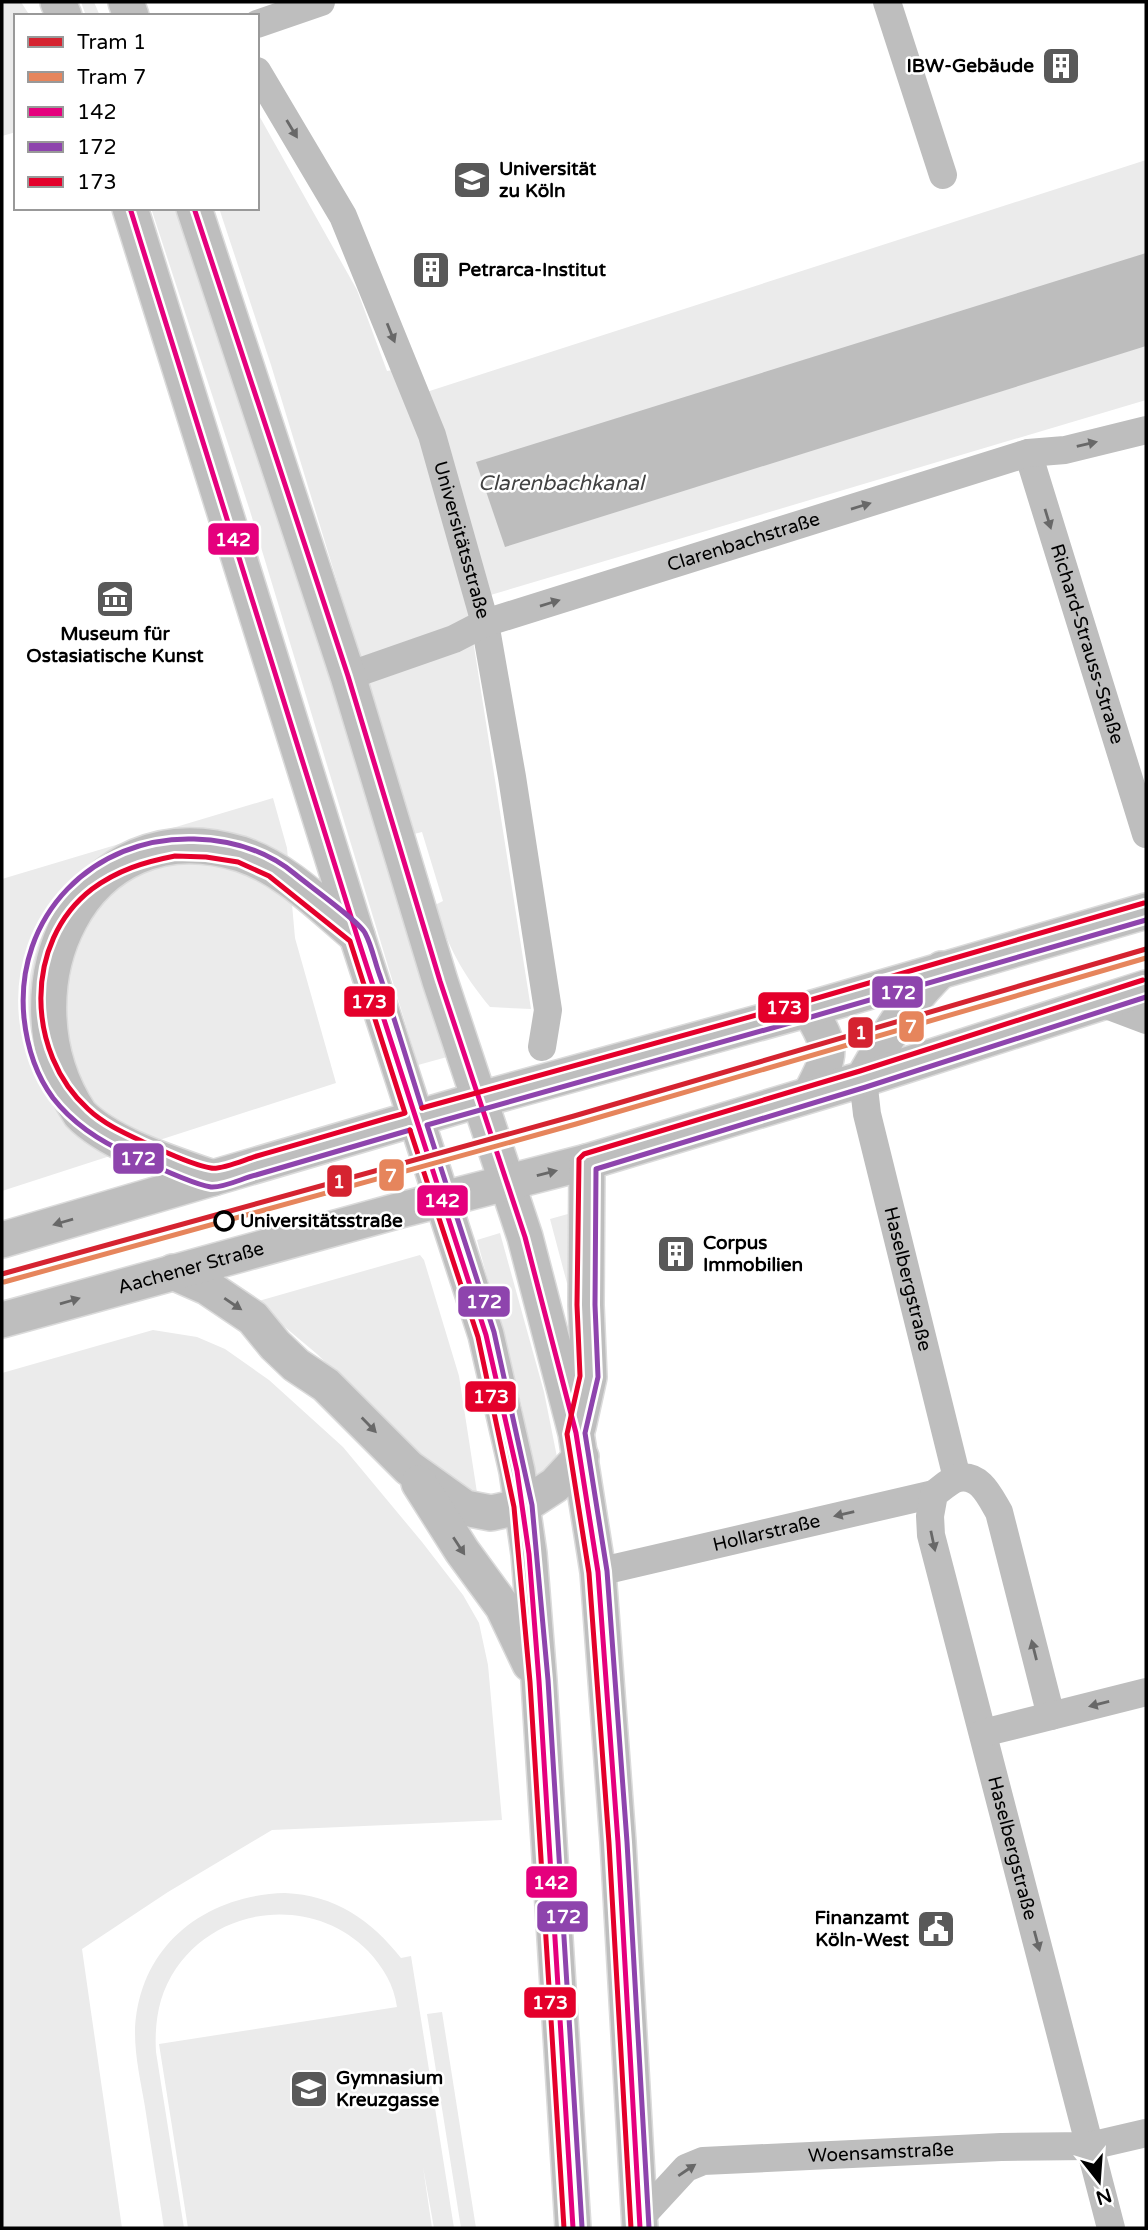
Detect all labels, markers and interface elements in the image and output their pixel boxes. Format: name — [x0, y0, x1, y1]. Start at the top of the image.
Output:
legend — [14, 14, 259, 210]
text: Tram 1 — [77, 30, 146, 55]
building icon: IBW-Gebäude — [1040, 45, 1082, 87]
place label: IBW-Gebäude — [906, 55, 1034, 77]
text: Tram 7 — [77, 65, 146, 90]
text: 142 — [77, 100, 117, 125]
one-way arrow — [286, 120, 298, 139]
text: 172 — [77, 135, 117, 160]
place label: Universität zu Köln — [499, 158, 597, 202]
school or university icon: Universität zu Köln — [451, 159, 493, 201]
text: 173 — [77, 170, 117, 195]
building icon: Petrarca-Institut — [410, 249, 452, 291]
place label: Petrarca-Institut — [458, 259, 607, 281]
one-way arrow — [386, 323, 397, 344]
one-way arrow — [1076, 439, 1098, 450]
street label: Universitätsstraße — [429, 459, 494, 621]
water label: Clarenbachkanal — [478, 471, 647, 496]
one-way arrow — [850, 500, 871, 510]
street label: Clarenbachstraße — [664, 508, 823, 576]
one-way arrow — [1043, 508, 1054, 529]
line badge: 142 — [207, 522, 260, 556]
text: 142 — [215, 529, 251, 551]
street label: Richard-Strauss-Straße — [1046, 541, 1129, 747]
museum icon: Museum für Ostasiatische Kunst — [94, 578, 136, 620]
one-way arrow — [540, 597, 561, 608]
place label: Museum für Ostasiatische Kunst — [26, 623, 204, 667]
line badge: 172 — [871, 975, 924, 1009]
text: 172 — [880, 982, 916, 1004]
line badge: 173 — [343, 985, 396, 1018]
text: 173 — [351, 991, 387, 1013]
line badge: 173 — [757, 991, 810, 1024]
text: 173 — [766, 997, 802, 1019]
line badge: 7 — [898, 1010, 925, 1043]
line badge: 1 — [847, 1016, 874, 1049]
text: 7 — [905, 1016, 917, 1038]
text: 1 — [855, 1022, 867, 1044]
line badge: 172 — [112, 1142, 165, 1175]
text: 172 — [120, 1148, 156, 1170]
line badge: 7 — [378, 1158, 405, 1192]
line badge: 1 — [326, 1164, 353, 1198]
text: 7 — [385, 1165, 397, 1187]
one-way arrow — [536, 1167, 558, 1178]
text: 1 — [333, 1171, 345, 1193]
line badge: 142 — [416, 1184, 469, 1217]
text: 142 — [424, 1190, 460, 1212]
street label: Haselbergstraße — [879, 1204, 936, 1353]
place label: Universitätsstraße — [240, 1210, 403, 1232]
marker: Universitätsstraße — [214, 1211, 234, 1231]
one-way arrow — [52, 1218, 73, 1228]
place label: Corpus Immobilien — [703, 1232, 803, 1276]
building icon: Corpus Immobilien — [655, 1233, 697, 1275]
street label: Aachener Straße — [115, 1237, 267, 1299]
line badge: 172 — [457, 1285, 511, 1318]
text: 172 — [466, 1291, 502, 1313]
one-way arrow — [59, 1295, 81, 1306]
one-way arrow — [224, 1297, 242, 1311]
line badge: 173 — [464, 1380, 517, 1413]
text: 173 — [473, 1386, 509, 1408]
one-way arrow — [360, 1417, 377, 1434]
one-way arrow — [833, 1509, 855, 1520]
street label: Hollarstraße — [711, 1510, 822, 1556]
one-way arrow — [927, 1530, 938, 1552]
one-way arrow — [452, 1537, 466, 1555]
one-way arrow — [1028, 1639, 1039, 1661]
one-way arrow — [1088, 1699, 1110, 1710]
street label: Haselbergstraße — [983, 1774, 1042, 1922]
line badge: 142 — [525, 1865, 578, 1899]
text: 142 — [533, 1872, 569, 1894]
line badge: 172 — [536, 1900, 589, 1933]
text: 172 — [545, 1906, 581, 1928]
place label: Finanzamt Köln-West — [814, 1907, 910, 1951]
public building icon: Finanzamt Köln-West — [915, 1908, 957, 1950]
one-way arrow — [1032, 1930, 1043, 1952]
line badge: 173 — [523, 1986, 577, 2019]
text: 173 — [532, 1992, 568, 2014]
place label: Gymnasium Kreuzgasse — [336, 2067, 443, 2112]
school or university icon: Gymnasium Kreuzgasse — [288, 2068, 330, 2110]
street label: Woensamstraße — [808, 2138, 955, 2167]
north arrow — [1064, 2146, 1134, 2216]
one-way arrow — [677, 2164, 697, 2177]
text: N — [1093, 2184, 1114, 2209]

